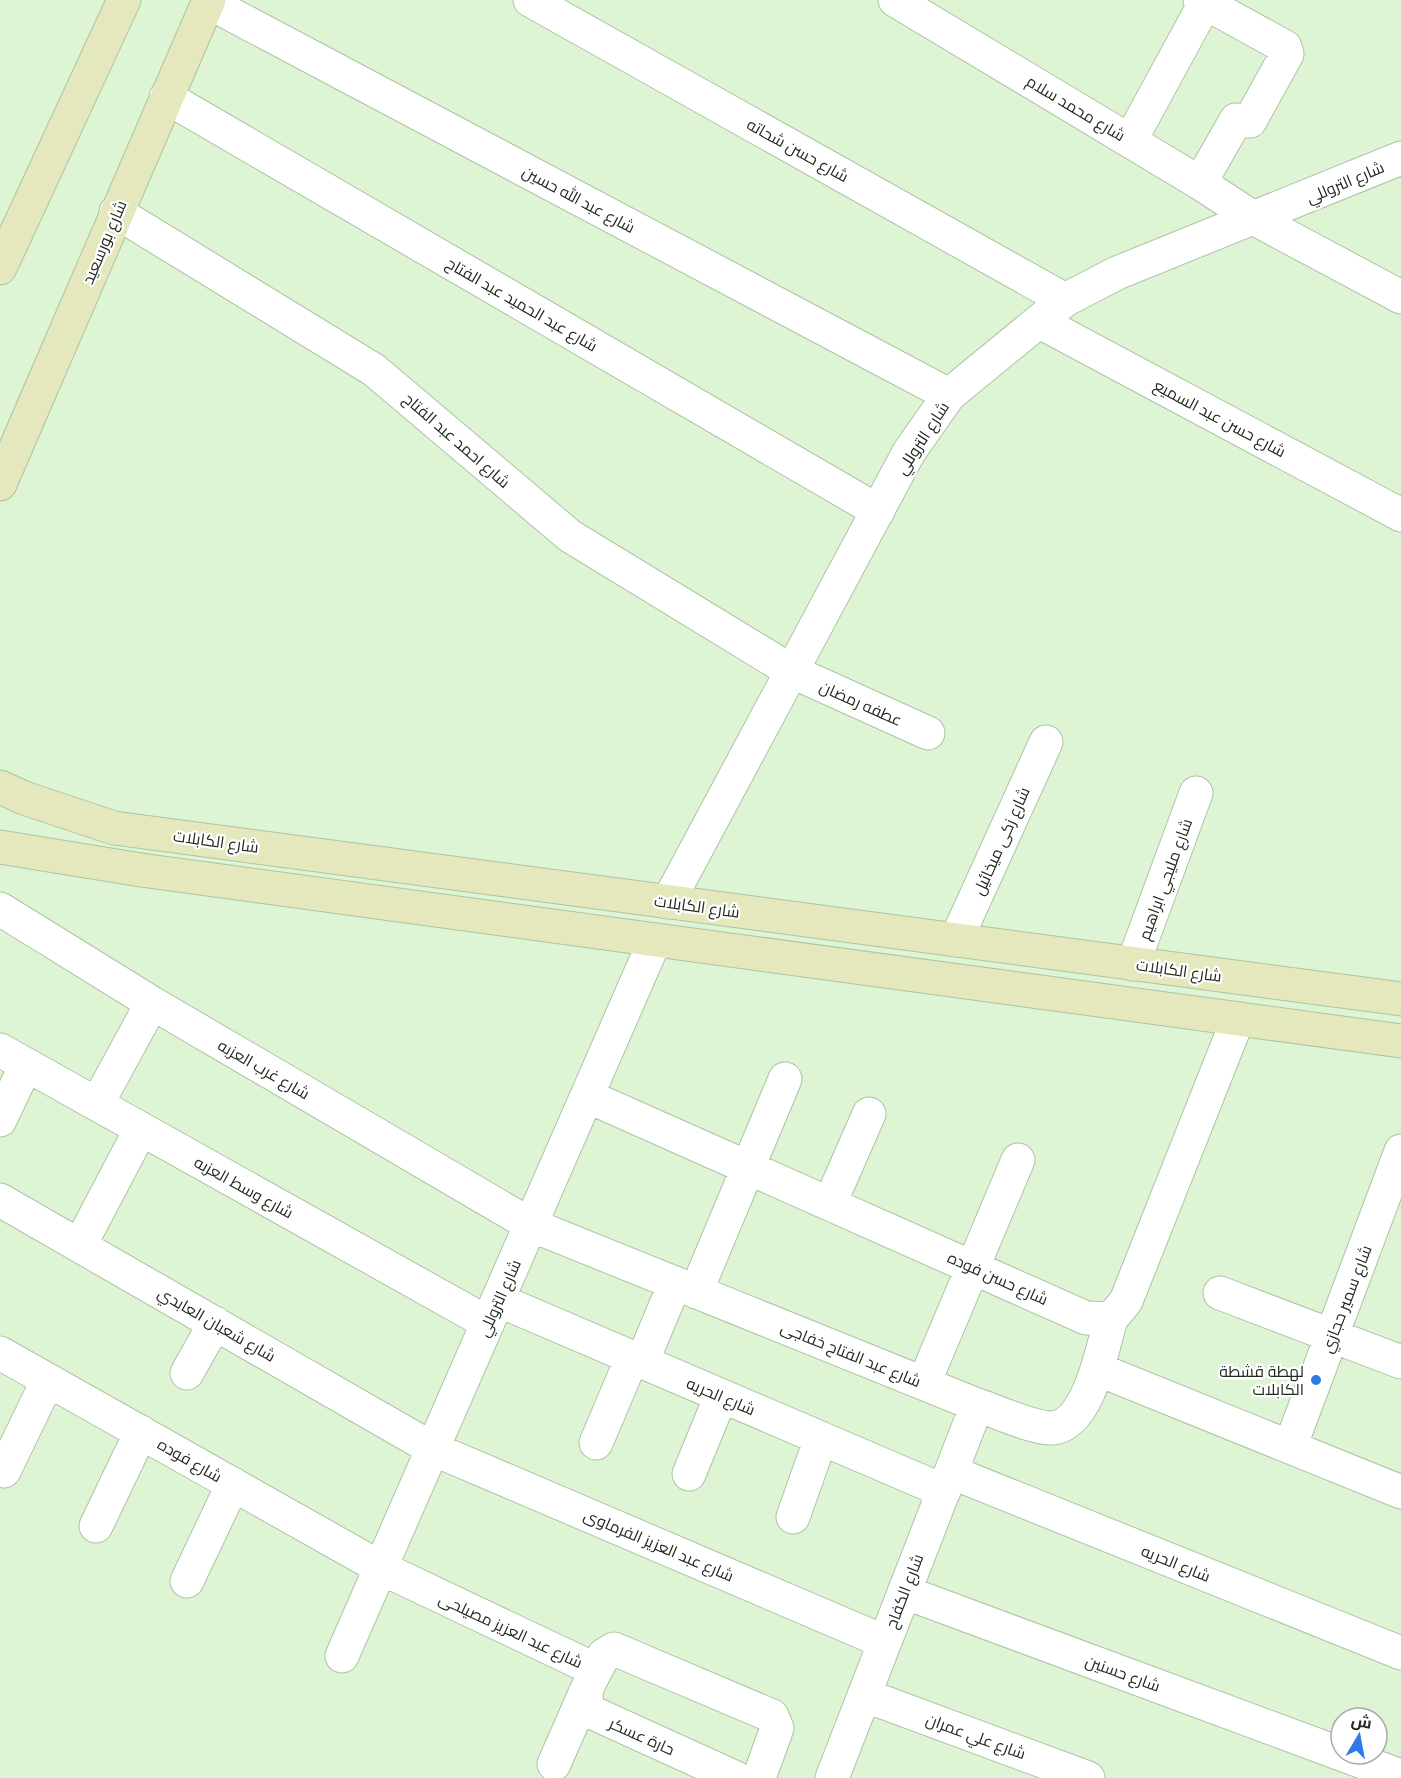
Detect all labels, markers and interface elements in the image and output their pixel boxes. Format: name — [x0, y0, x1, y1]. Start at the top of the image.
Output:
street label: شارع محمد سلام — [1022, 71, 1129, 147]
street label: شارع حسن شحاته — [743, 114, 852, 188]
street label: شارع التروللي — [1303, 157, 1389, 211]
street label: شارع عبد الله حسين — [518, 161, 639, 239]
street label: شارع بورسعيد — [77, 197, 132, 288]
street label: شارع عبد الحميد عبد الفتاح — [442, 252, 601, 357]
street label: شارع حسن عبد السميع — [1150, 375, 1289, 463]
street label: شارع احمد عبد الفتاح — [398, 388, 515, 493]
street label: شارع التروللي — [891, 398, 956, 480]
street label: عطفه رمضان — [816, 676, 905, 731]
street label: شارع زكى ميخائيل — [968, 784, 1036, 899]
street label: شارع مليجي ابراهيم — [1134, 815, 1200, 944]
street label: شارع الكابلات — [172, 825, 260, 859]
street label: شارع الكابلات — [653, 890, 741, 924]
street label: شارع الكابلات — [1135, 954, 1223, 988]
street label: شارع غرب العزبه — [214, 1035, 313, 1105]
street label: شارع وسط العزبه — [190, 1151, 297, 1224]
street label: شارع سمير حجازي — [1316, 1242, 1379, 1357]
street label: شارع حسن فوده — [944, 1247, 1051, 1311]
street label: شارع التروللي — [473, 1256, 529, 1342]
street label: شارع شعبان العابدي — [152, 1282, 280, 1369]
street label: شارع عبد الفتاح خفاجى — [777, 1317, 924, 1393]
place label: لهطة قشطة الكابلات — [1219, 1361, 1304, 1399]
street label: شارع الحريه — [683, 1373, 758, 1421]
marker: لهطة قشطة الكابلات — [1309, 1373, 1323, 1387]
street label: شارع فوده — [153, 1434, 226, 1488]
street label: شارع عبد العزيز الفرماوى — [580, 1504, 737, 1587]
street label: شارع الحريه — [1138, 1540, 1213, 1588]
street label: شارع الكفاح — [881, 1551, 929, 1632]
street label: شارع عبد العزيز مصيلحى — [435, 1588, 586, 1674]
street label: شارع حسنين — [1082, 1650, 1163, 1698]
north arrow — [1329, 1706, 1389, 1766]
street label: شارع علي عمران — [922, 1709, 1029, 1767]
text: ش — [1350, 1710, 1373, 1733]
street label: حارة عسكر — [605, 1712, 678, 1759]

